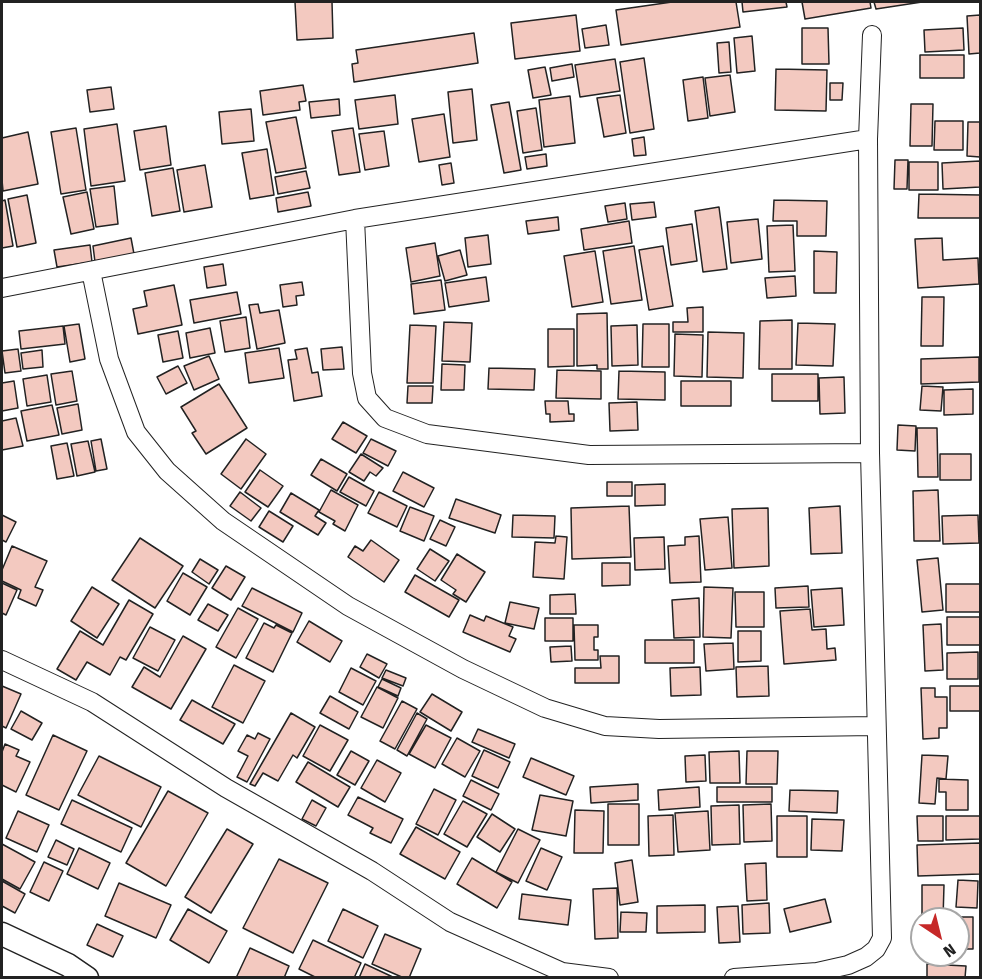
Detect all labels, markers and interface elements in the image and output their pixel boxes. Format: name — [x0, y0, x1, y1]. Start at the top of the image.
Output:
north arrow — [910, 907, 970, 967]
text: N — [940, 940, 959, 961]

